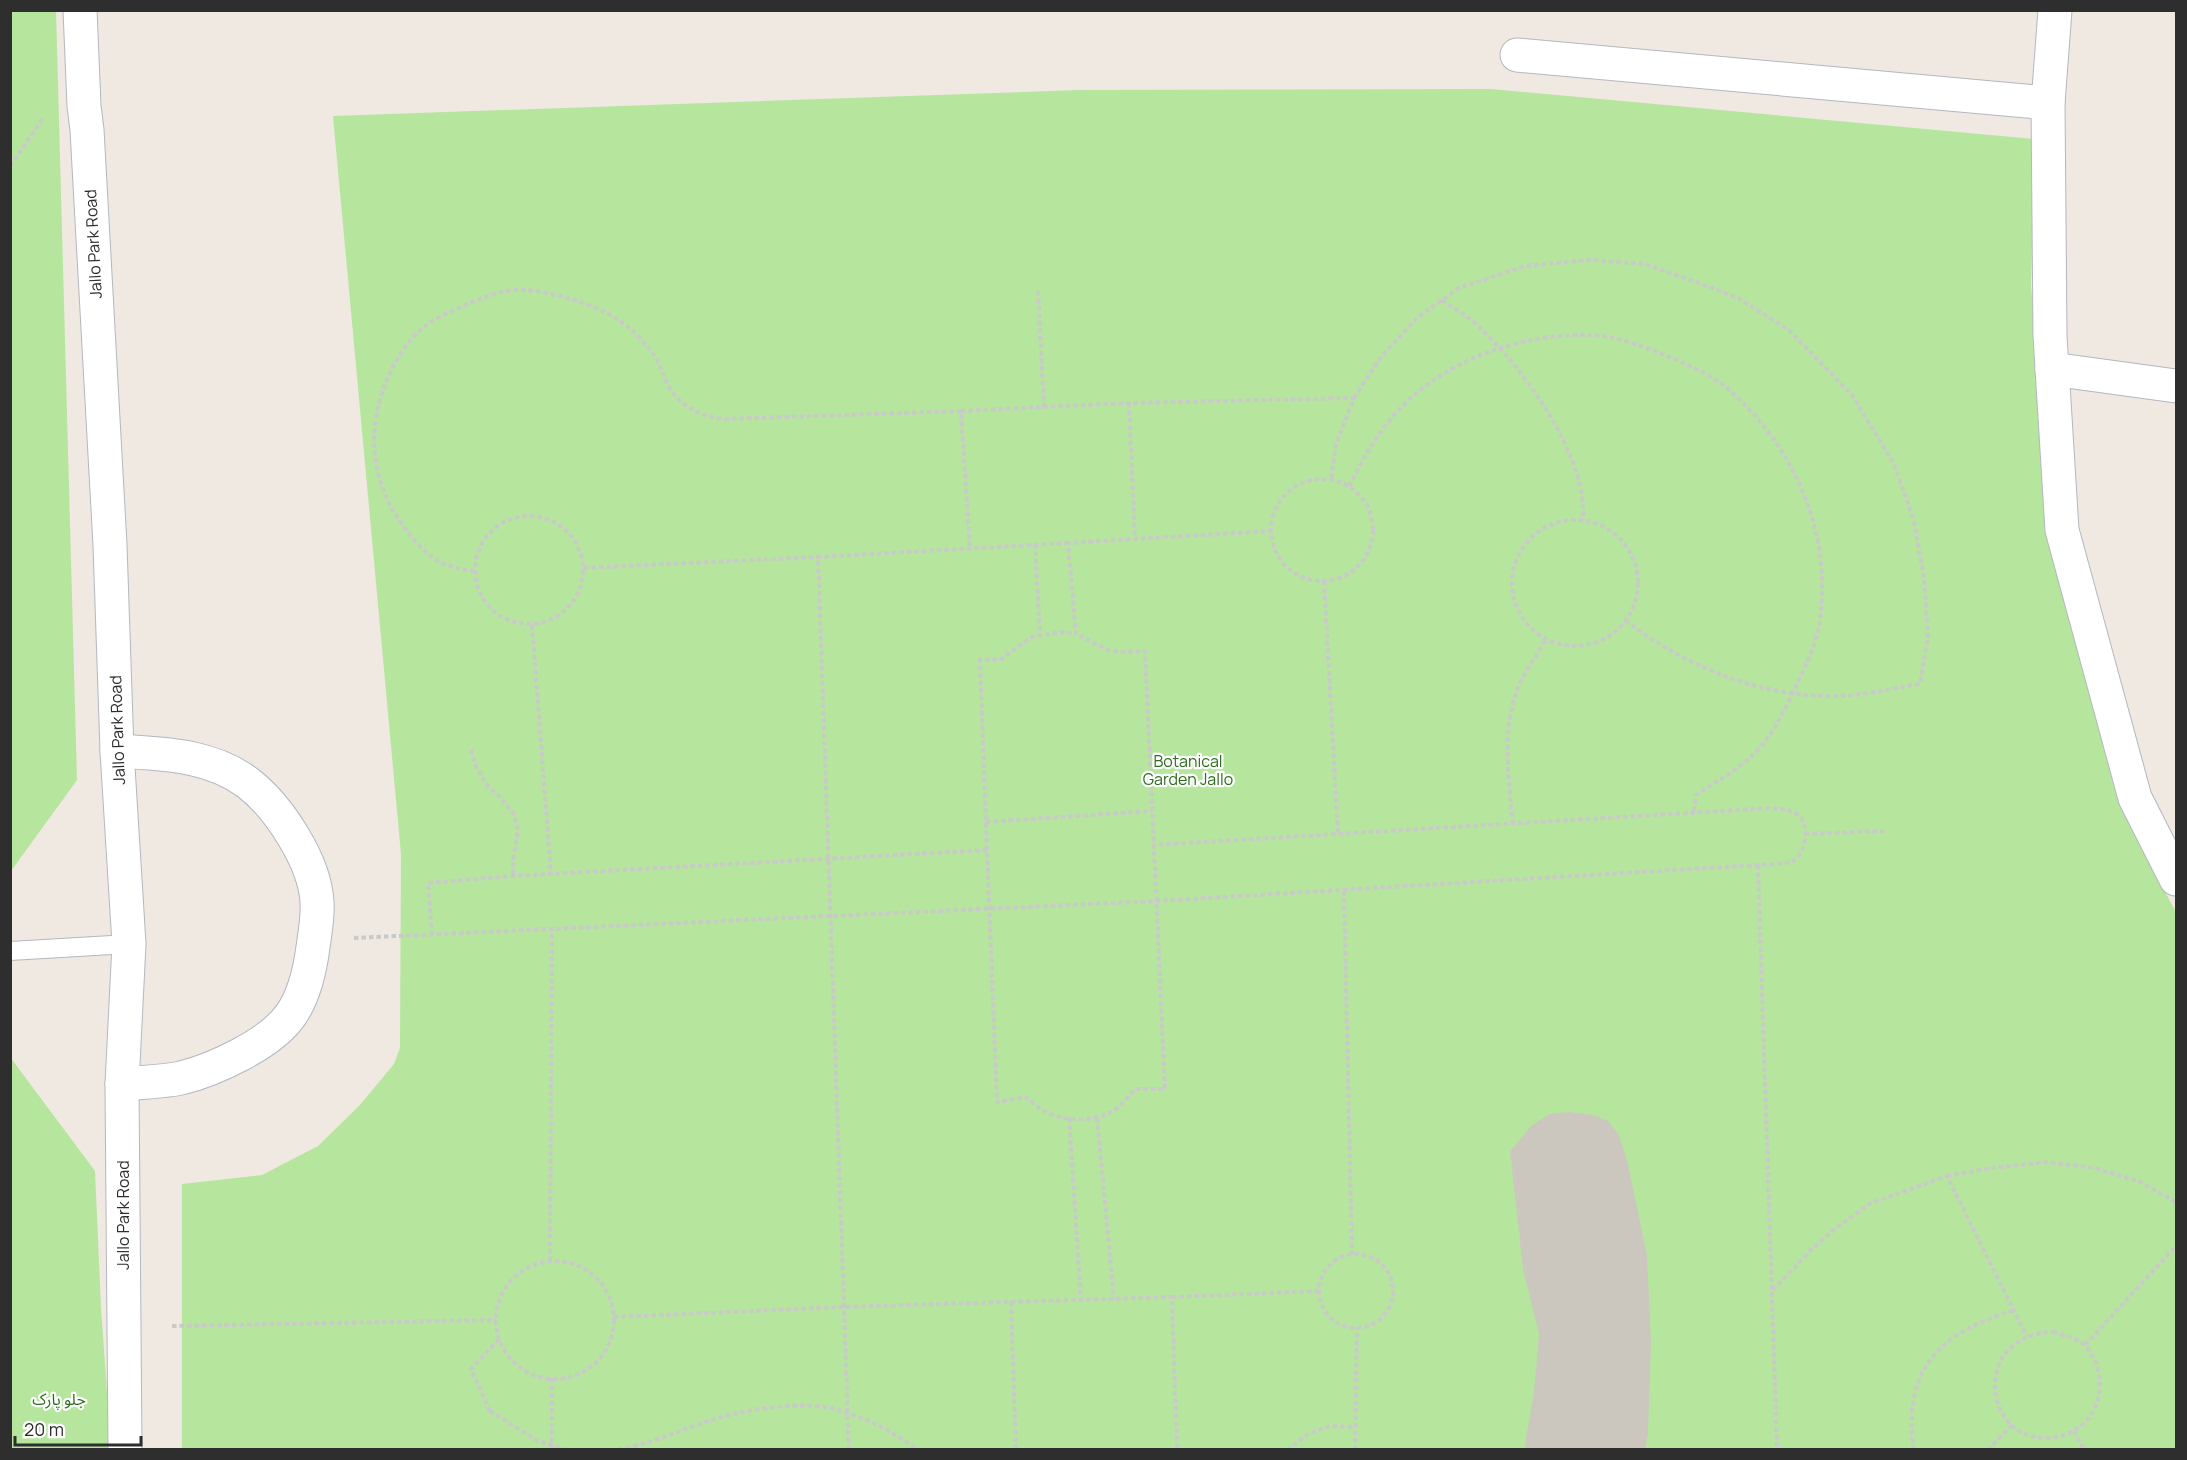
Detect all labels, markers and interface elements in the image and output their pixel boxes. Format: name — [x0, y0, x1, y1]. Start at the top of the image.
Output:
street label: Jallo Park Road — [79, 189, 107, 299]
street label: Jallo Park Road — [104, 675, 130, 785]
park label: Botanical Garden Jallo — [1143, 750, 1233, 790]
street label: Jallo Park Road — [112, 1160, 134, 1270]
park label: جلو پارک — [32, 1388, 86, 1410]
scale bar — [15, 1409, 141, 1447]
text: 20 m — [24, 1417, 64, 1441]

